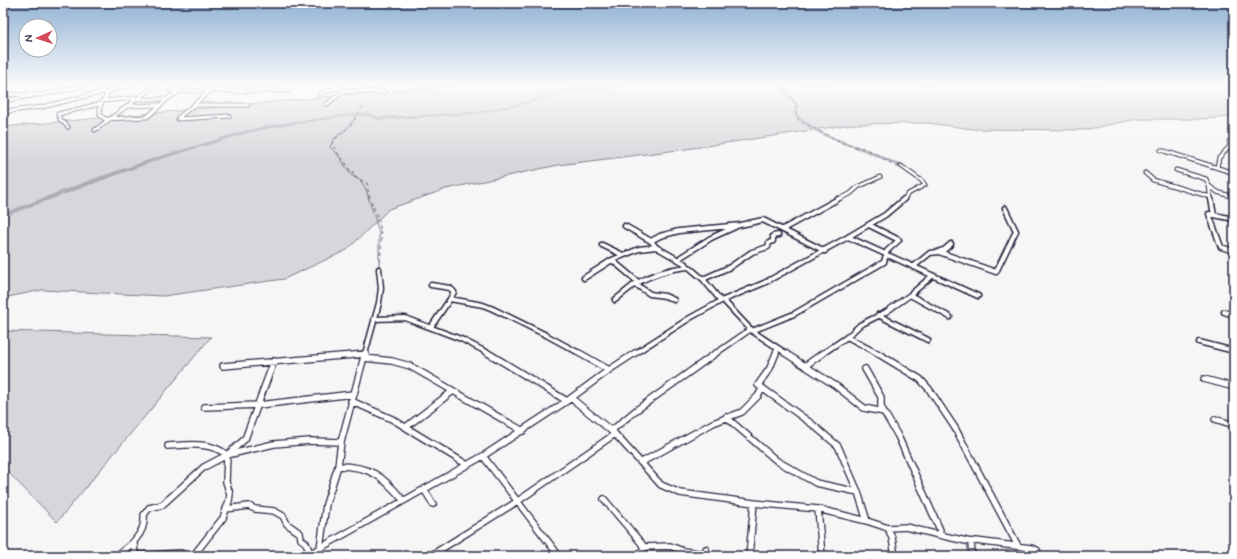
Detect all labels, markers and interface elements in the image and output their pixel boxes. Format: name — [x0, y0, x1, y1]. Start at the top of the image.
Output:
north arrow — [18, 18, 58, 58]
text: N — [22, 34, 36, 42]

